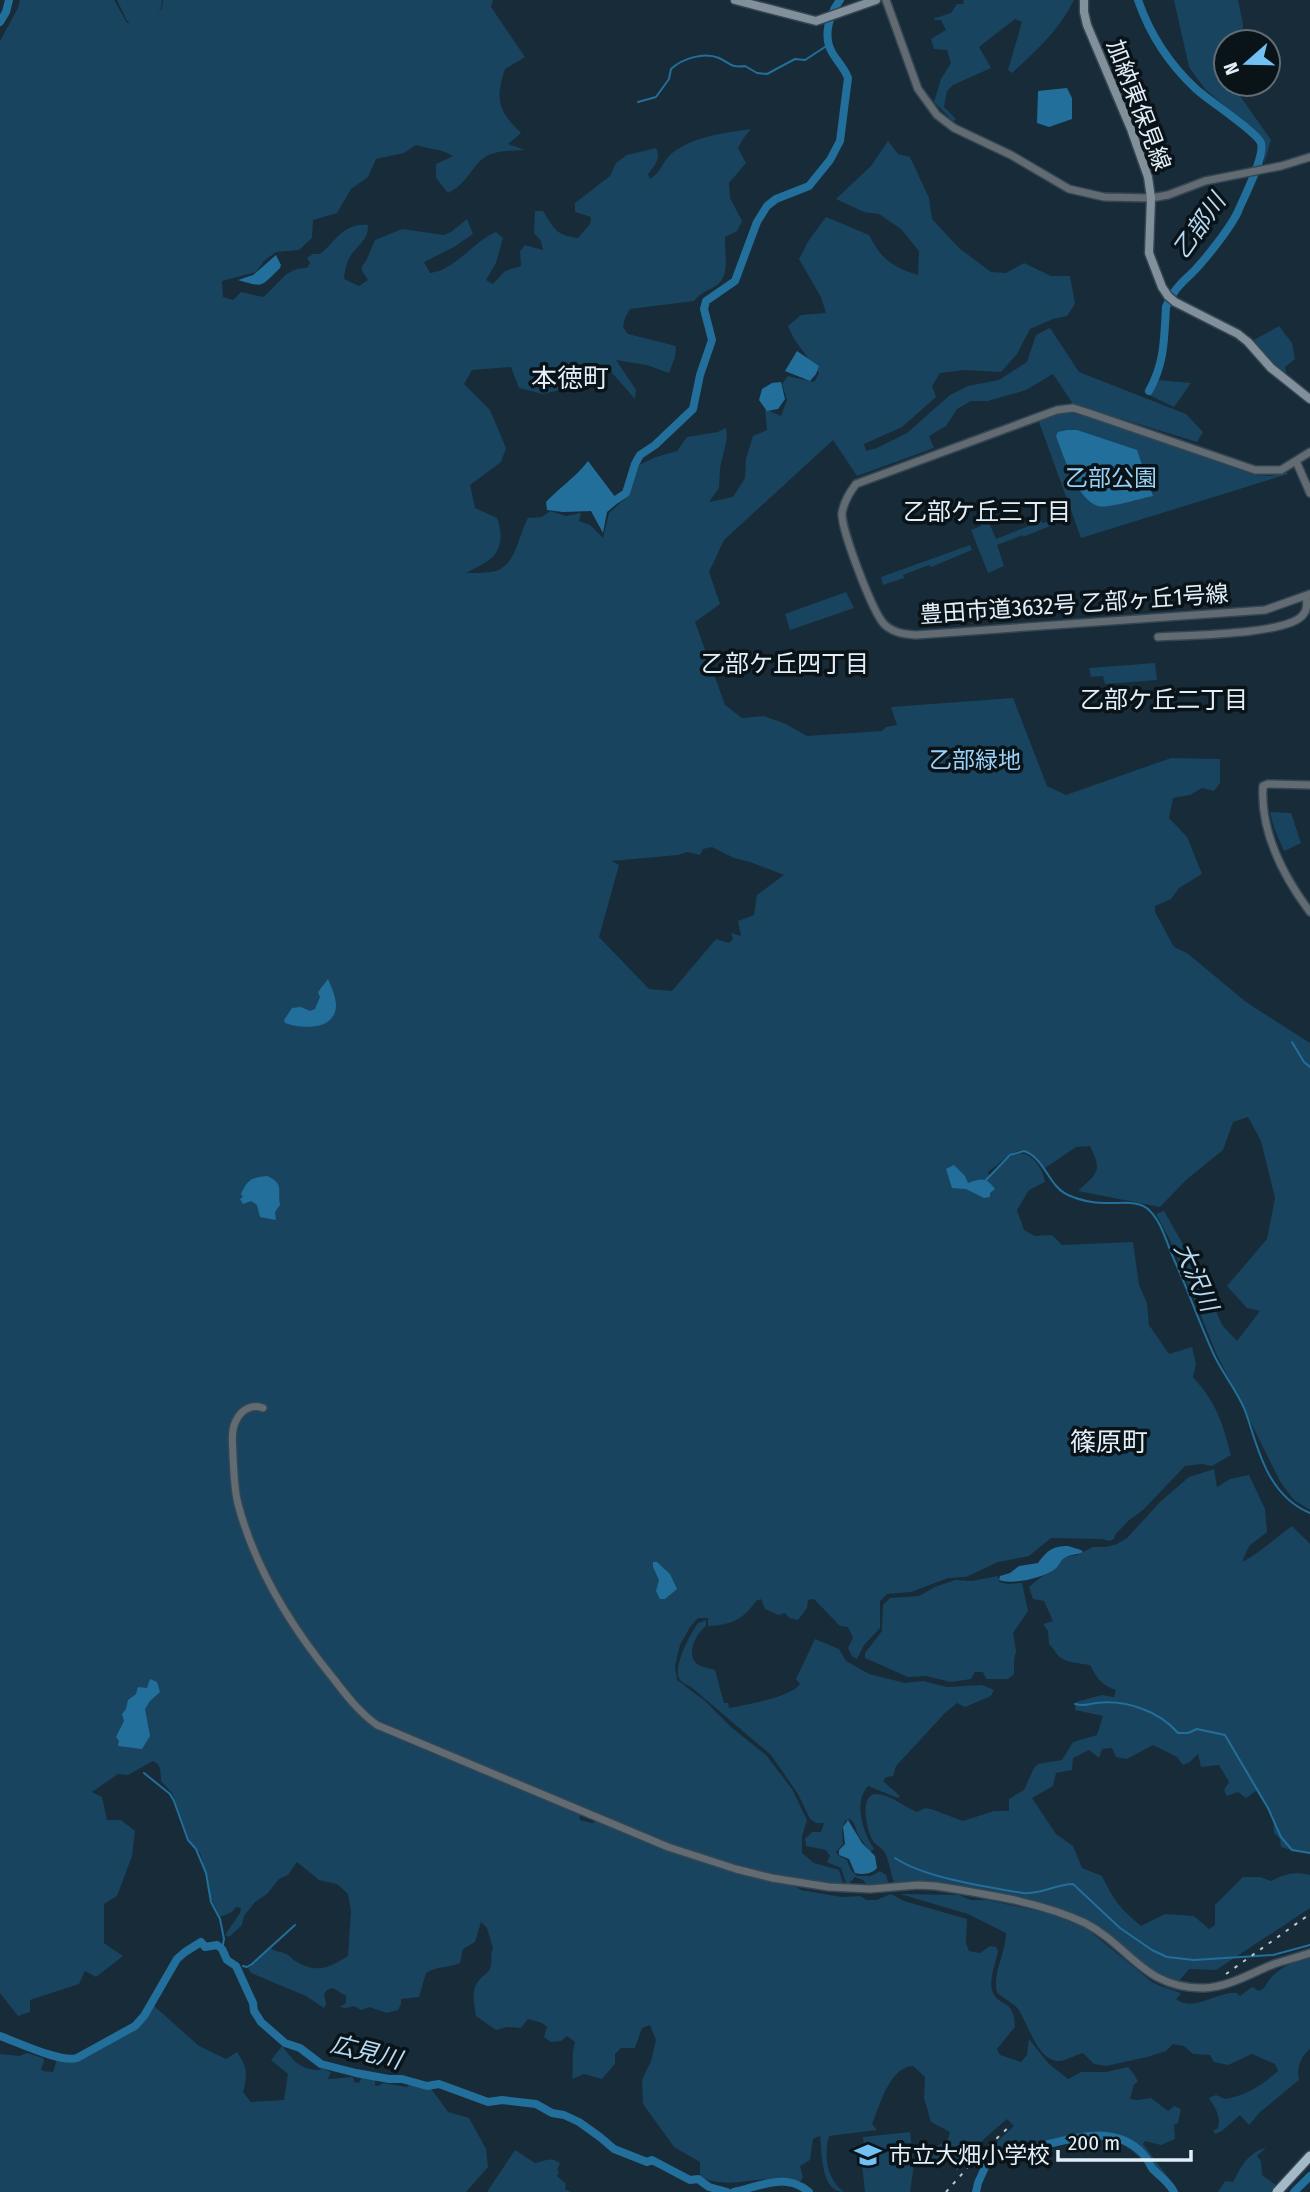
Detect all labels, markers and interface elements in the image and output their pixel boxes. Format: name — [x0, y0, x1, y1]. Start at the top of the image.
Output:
north arrow — [1212, 28, 1282, 98]
street label: 加納東保見線 — [1101, 36, 1177, 174]
text: N — [1219, 59, 1244, 78]
water label: 乙部川 — [1167, 186, 1233, 264]
district label: 本徳町 — [531, 363, 609, 394]
park label: 乙部公園 — [1065, 464, 1157, 492]
district label: 乙部ケ丘三丁目 — [903, 498, 1071, 526]
street label: 豊田市道3632号 乙部ヶ丘1号線 — [919, 579, 1229, 629]
district label: 乙部ケ丘四丁目 — [701, 650, 869, 678]
district label: 乙部ケ丘二丁目 — [1080, 686, 1248, 714]
park label: 乙部緑地 — [929, 746, 1021, 774]
water label: 大沢川 — [1169, 1238, 1225, 1318]
district label: 篠原町 — [1070, 1427, 1148, 1458]
water label: 広見川 — [328, 2030, 407, 2075]
scale bar — [1058, 2118, 1191, 2162]
text: 200 m — [1068, 2130, 1120, 2156]
school or university icon: 市立大畑小学校 — [853, 2140, 883, 2170]
place label: 市立大畑小学校 — [889, 2141, 1050, 2169]

